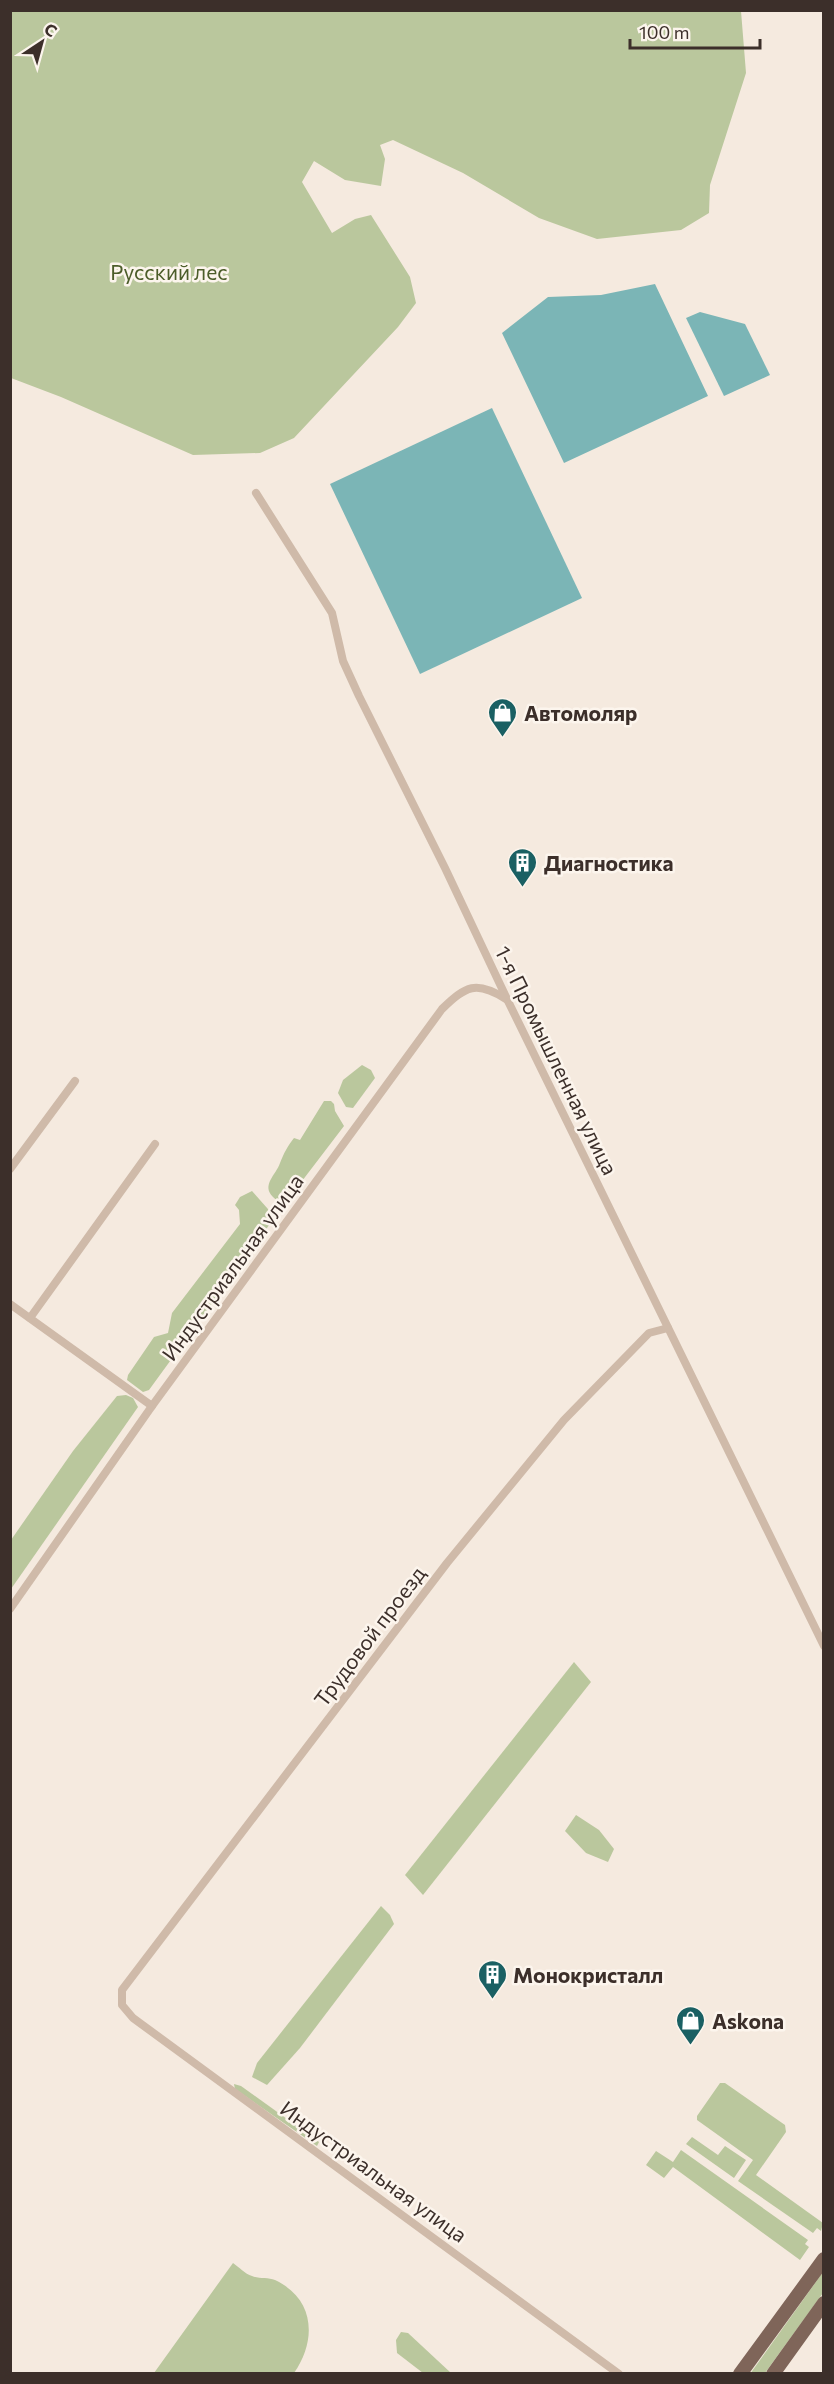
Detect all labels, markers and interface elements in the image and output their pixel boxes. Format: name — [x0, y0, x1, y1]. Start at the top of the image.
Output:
north arrow — [12, 12, 72, 72]
scale bar — [630, 12, 760, 50]
text: С — [41, 19, 61, 40]
text: 100 m — [639, 21, 689, 43]
park label: Русский лес — [110, 259, 228, 284]
shop icon: Автомоляр — [487, 696, 519, 738]
place label: Автомоляр — [524, 700, 637, 725]
building icon: Диагностика — [507, 846, 539, 888]
place label: Диагностика — [544, 850, 674, 875]
street label: 1-я Промышленная улица — [491, 942, 623, 1178]
street label: Индустриальная улица — [156, 1169, 308, 1365]
street label: Трудовой проезд — [308, 1561, 430, 1711]
building icon: Монокристалл — [476, 1958, 508, 2000]
place label: Монокристалл — [513, 1962, 663, 1987]
shop icon: Askona — [675, 2004, 707, 2046]
place label: Askona — [712, 2008, 784, 2033]
street label: Индустриальная улица — [276, 2095, 472, 2247]

